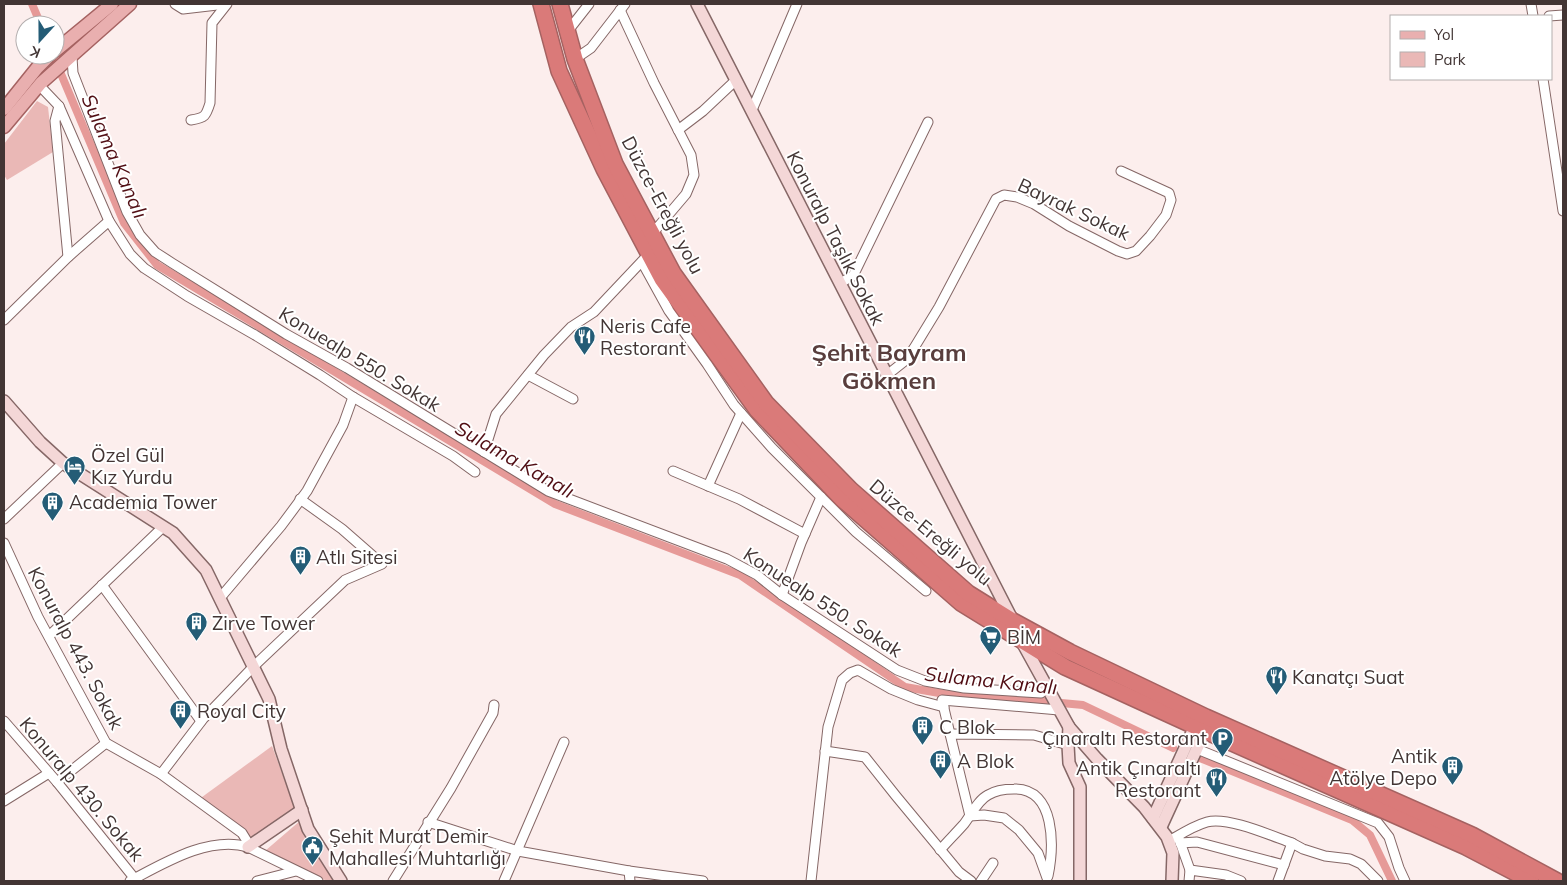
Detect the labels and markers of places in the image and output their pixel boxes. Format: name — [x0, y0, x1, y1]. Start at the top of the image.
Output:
place label: Neris Cafe Restorant — [600, 314, 691, 360]
restaurant icon: Neris Cafe Restorant — [572, 325, 596, 356]
place label: Özel Gül Kız Yurdu — [91, 443, 173, 489]
hotel icon: Özel Gül Kız Yurdu — [63, 454, 87, 485]
building icon: Academia Tower — [41, 490, 65, 521]
place label: Academia Tower — [69, 490, 217, 514]
building icon: Atlı Sitesi — [288, 545, 312, 576]
place label: Atlı Sitesi — [316, 545, 398, 569]
building icon: Zirve Tower — [184, 611, 208, 642]
place label: Zirve Tower — [212, 611, 315, 635]
supermarket icon: BİM — [979, 625, 1003, 656]
place label: BİM — [1007, 625, 1041, 649]
restaurant icon: Kanatçı Suat — [1264, 665, 1288, 696]
place label: Kanatçı Suat — [1292, 665, 1405, 689]
building icon: Royal City — [169, 699, 193, 730]
place label: Royal City — [197, 699, 286, 723]
building icon: C Blok — [911, 715, 935, 746]
place label: C Blok — [939, 715, 995, 739]
place label: Çınaraltı Restorant — [1042, 726, 1207, 750]
parking icon: Çınaraltı Restorant — [1211, 726, 1235, 757]
place label: Antik Atölye Depo — [1329, 744, 1437, 790]
building icon: A Blok — [929, 749, 953, 780]
place label: A Blok — [957, 749, 1014, 773]
building icon: Antik Atölye Depo — [1441, 755, 1465, 786]
place label: Antik Çınaraltı Restorant — [1076, 756, 1201, 802]
restaurant icon: Antik Çınaraltı Restorant — [1205, 767, 1229, 798]
place label: Şehit Murat Demir Mahallesi Muhtarlığı — [329, 824, 506, 870]
public building icon: Şehit Murat Demir Mahallesi Muhtarlığı — [301, 835, 325, 866]

